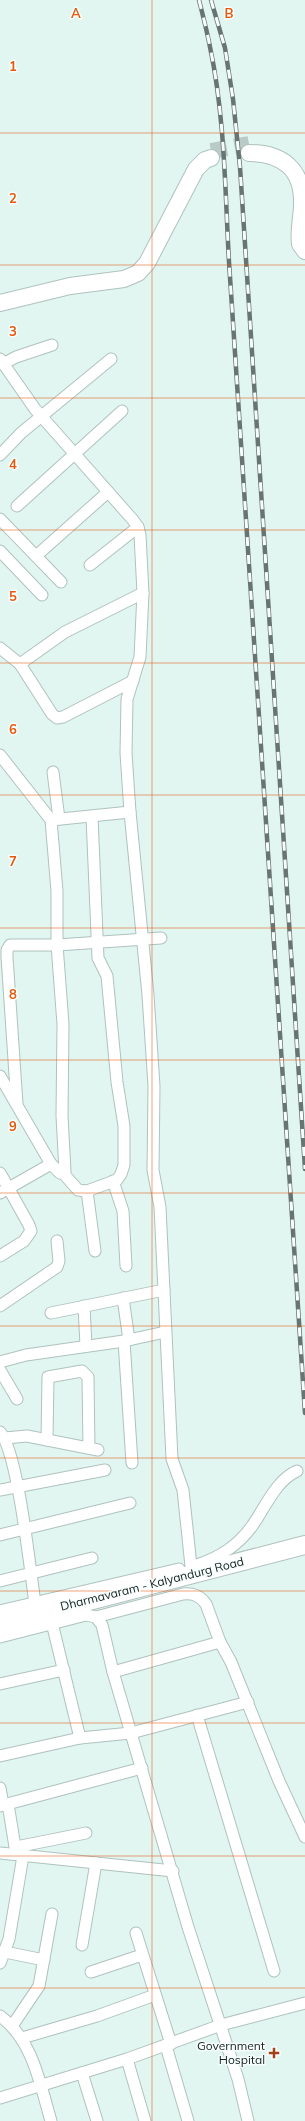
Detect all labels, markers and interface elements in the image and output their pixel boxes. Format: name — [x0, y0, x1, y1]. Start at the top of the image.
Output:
text: A — [71, 5, 81, 21]
text: B — [225, 5, 234, 21]
text: 1 — [9, 58, 17, 74]
text: 2 — [9, 190, 17, 206]
text: 3 — [9, 323, 17, 339]
text: 4 — [9, 456, 17, 472]
text: 5 — [9, 588, 17, 604]
text: 6 — [9, 721, 17, 737]
text: 7 — [9, 853, 17, 869]
text: 8 — [9, 986, 17, 1002]
text: 9 — [9, 1118, 17, 1134]
street label: Dharmavaram - Kalyandurg Road — [59, 1553, 245, 1614]
place label: Government Hospital — [197, 2038, 265, 2067]
marker: Government Hospital — [268, 2047, 280, 2059]

